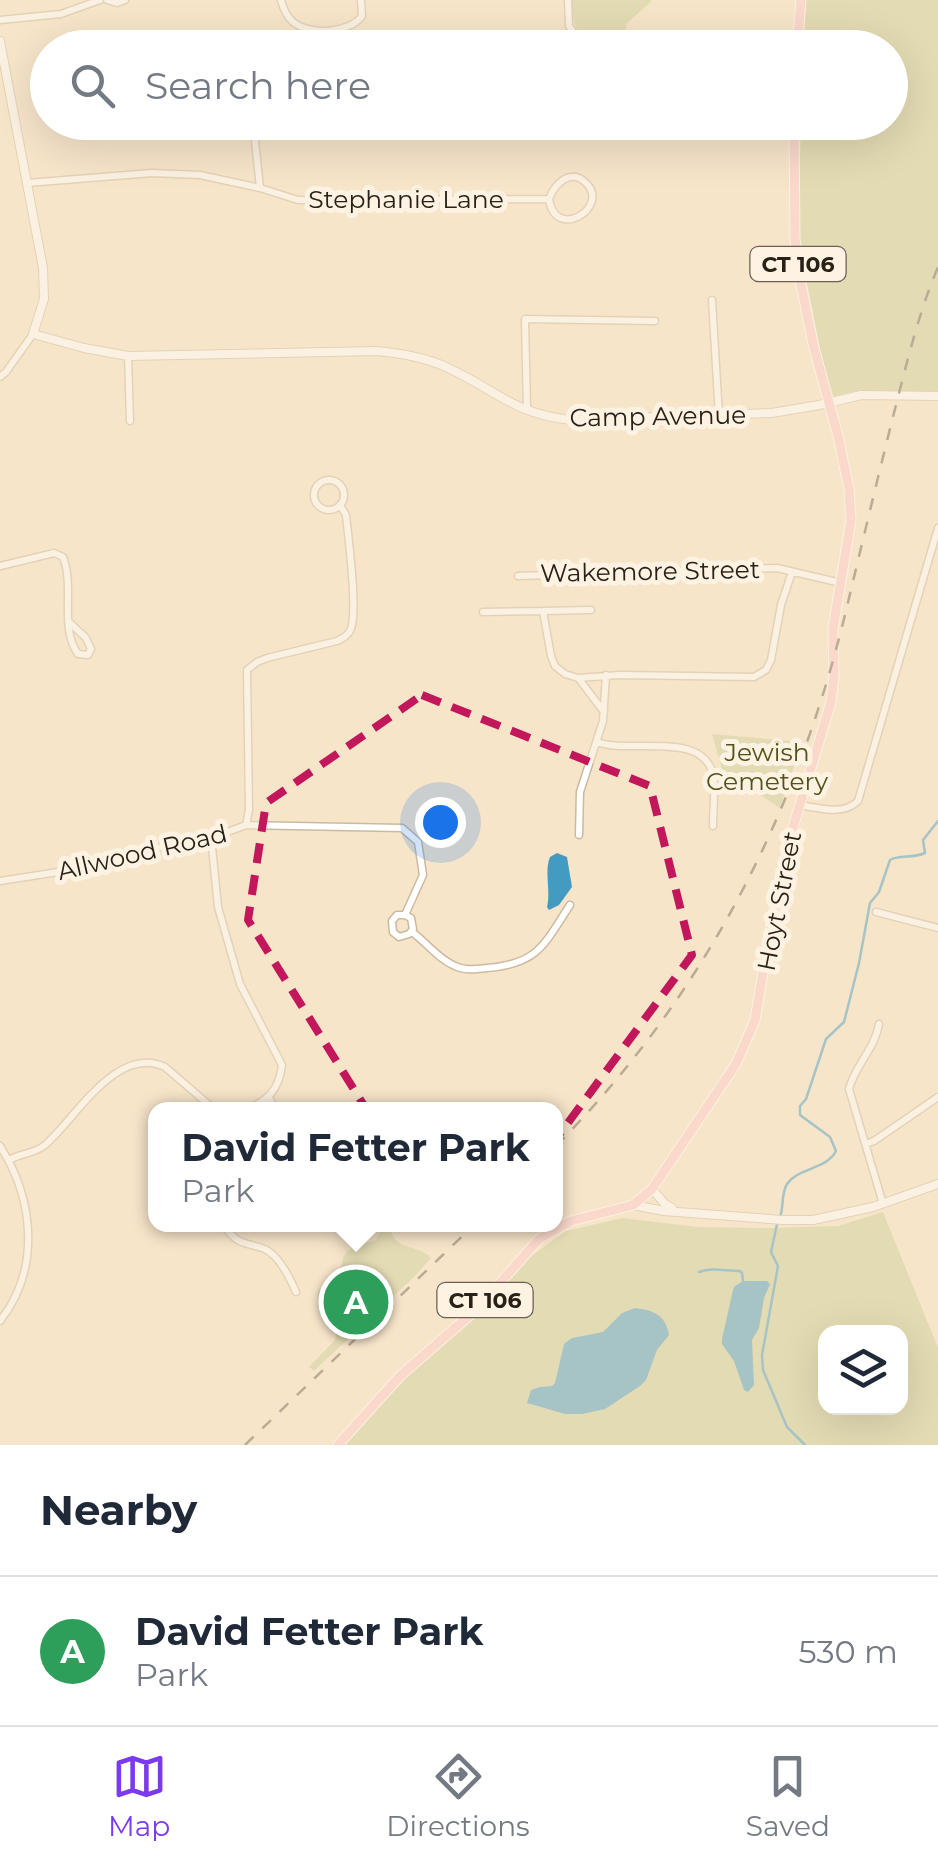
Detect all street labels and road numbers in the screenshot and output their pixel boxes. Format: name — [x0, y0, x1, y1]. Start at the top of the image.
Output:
street label: Stephanie Lane — [308, 184, 504, 214]
road number: CT 106 — [750, 247, 846, 281]
street label: Camp Avenue — [569, 399, 747, 433]
street label: Wakemore Street — [540, 554, 760, 588]
street label: Allwood Road — [54, 818, 230, 886]
street label: Hoyt Street — [751, 829, 807, 973]
road number: CT 106 — [438, 1283, 532, 1317]

